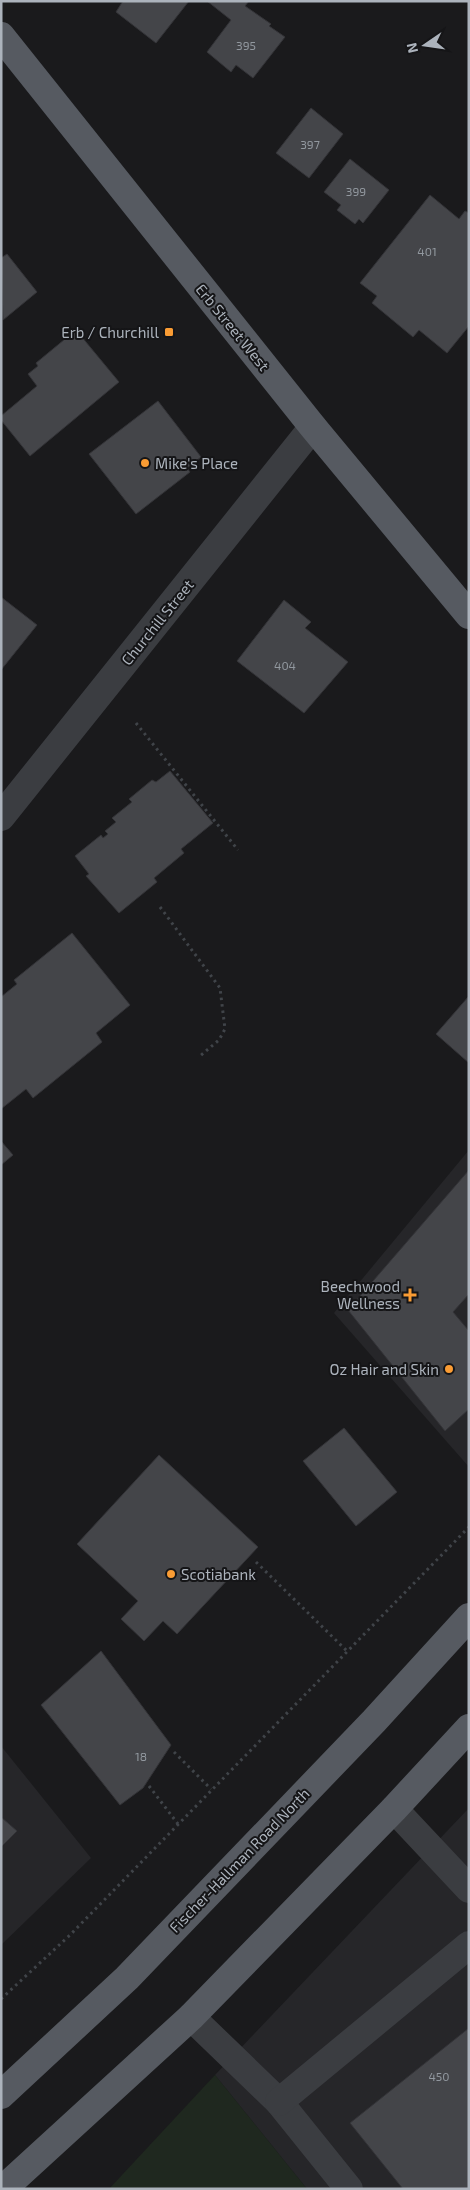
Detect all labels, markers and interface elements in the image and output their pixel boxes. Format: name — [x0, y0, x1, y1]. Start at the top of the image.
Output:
north arrow — [400, 20, 450, 70]
house number: 395 — [236, 38, 256, 52]
text: N — [402, 41, 421, 55]
house number: 397 — [300, 137, 320, 151]
house number: 399 — [346, 184, 366, 198]
house number: 401 — [417, 244, 437, 258]
street label: Erb Street West — [192, 280, 274, 374]
place label: Erb / Churchill — [61, 323, 160, 341]
marker: Erb / Churchill — [163, 326, 175, 338]
place label: Mike's Place — [155, 454, 238, 472]
marker: Mike's Place — [139, 457, 151, 469]
street label: Churchill Street — [117, 575, 197, 668]
house number: 404 — [274, 658, 296, 672]
place label: Beechwood Wellness — [321, 1277, 400, 1312]
marker: Beechwood Wellness — [404, 1289, 416, 1301]
place label: Oz Hair and Skin — [330, 1360, 439, 1378]
marker: Oz Hair and Skin — [443, 1363, 455, 1375]
place label: Scotiabank — [181, 1565, 256, 1583]
marker: Scotiabank — [165, 1568, 177, 1580]
house number: 18 — [135, 1749, 147, 1763]
street label: Fischer-Hallman Road North — [165, 1784, 313, 1936]
house number: 450 — [428, 2069, 450, 2083]

